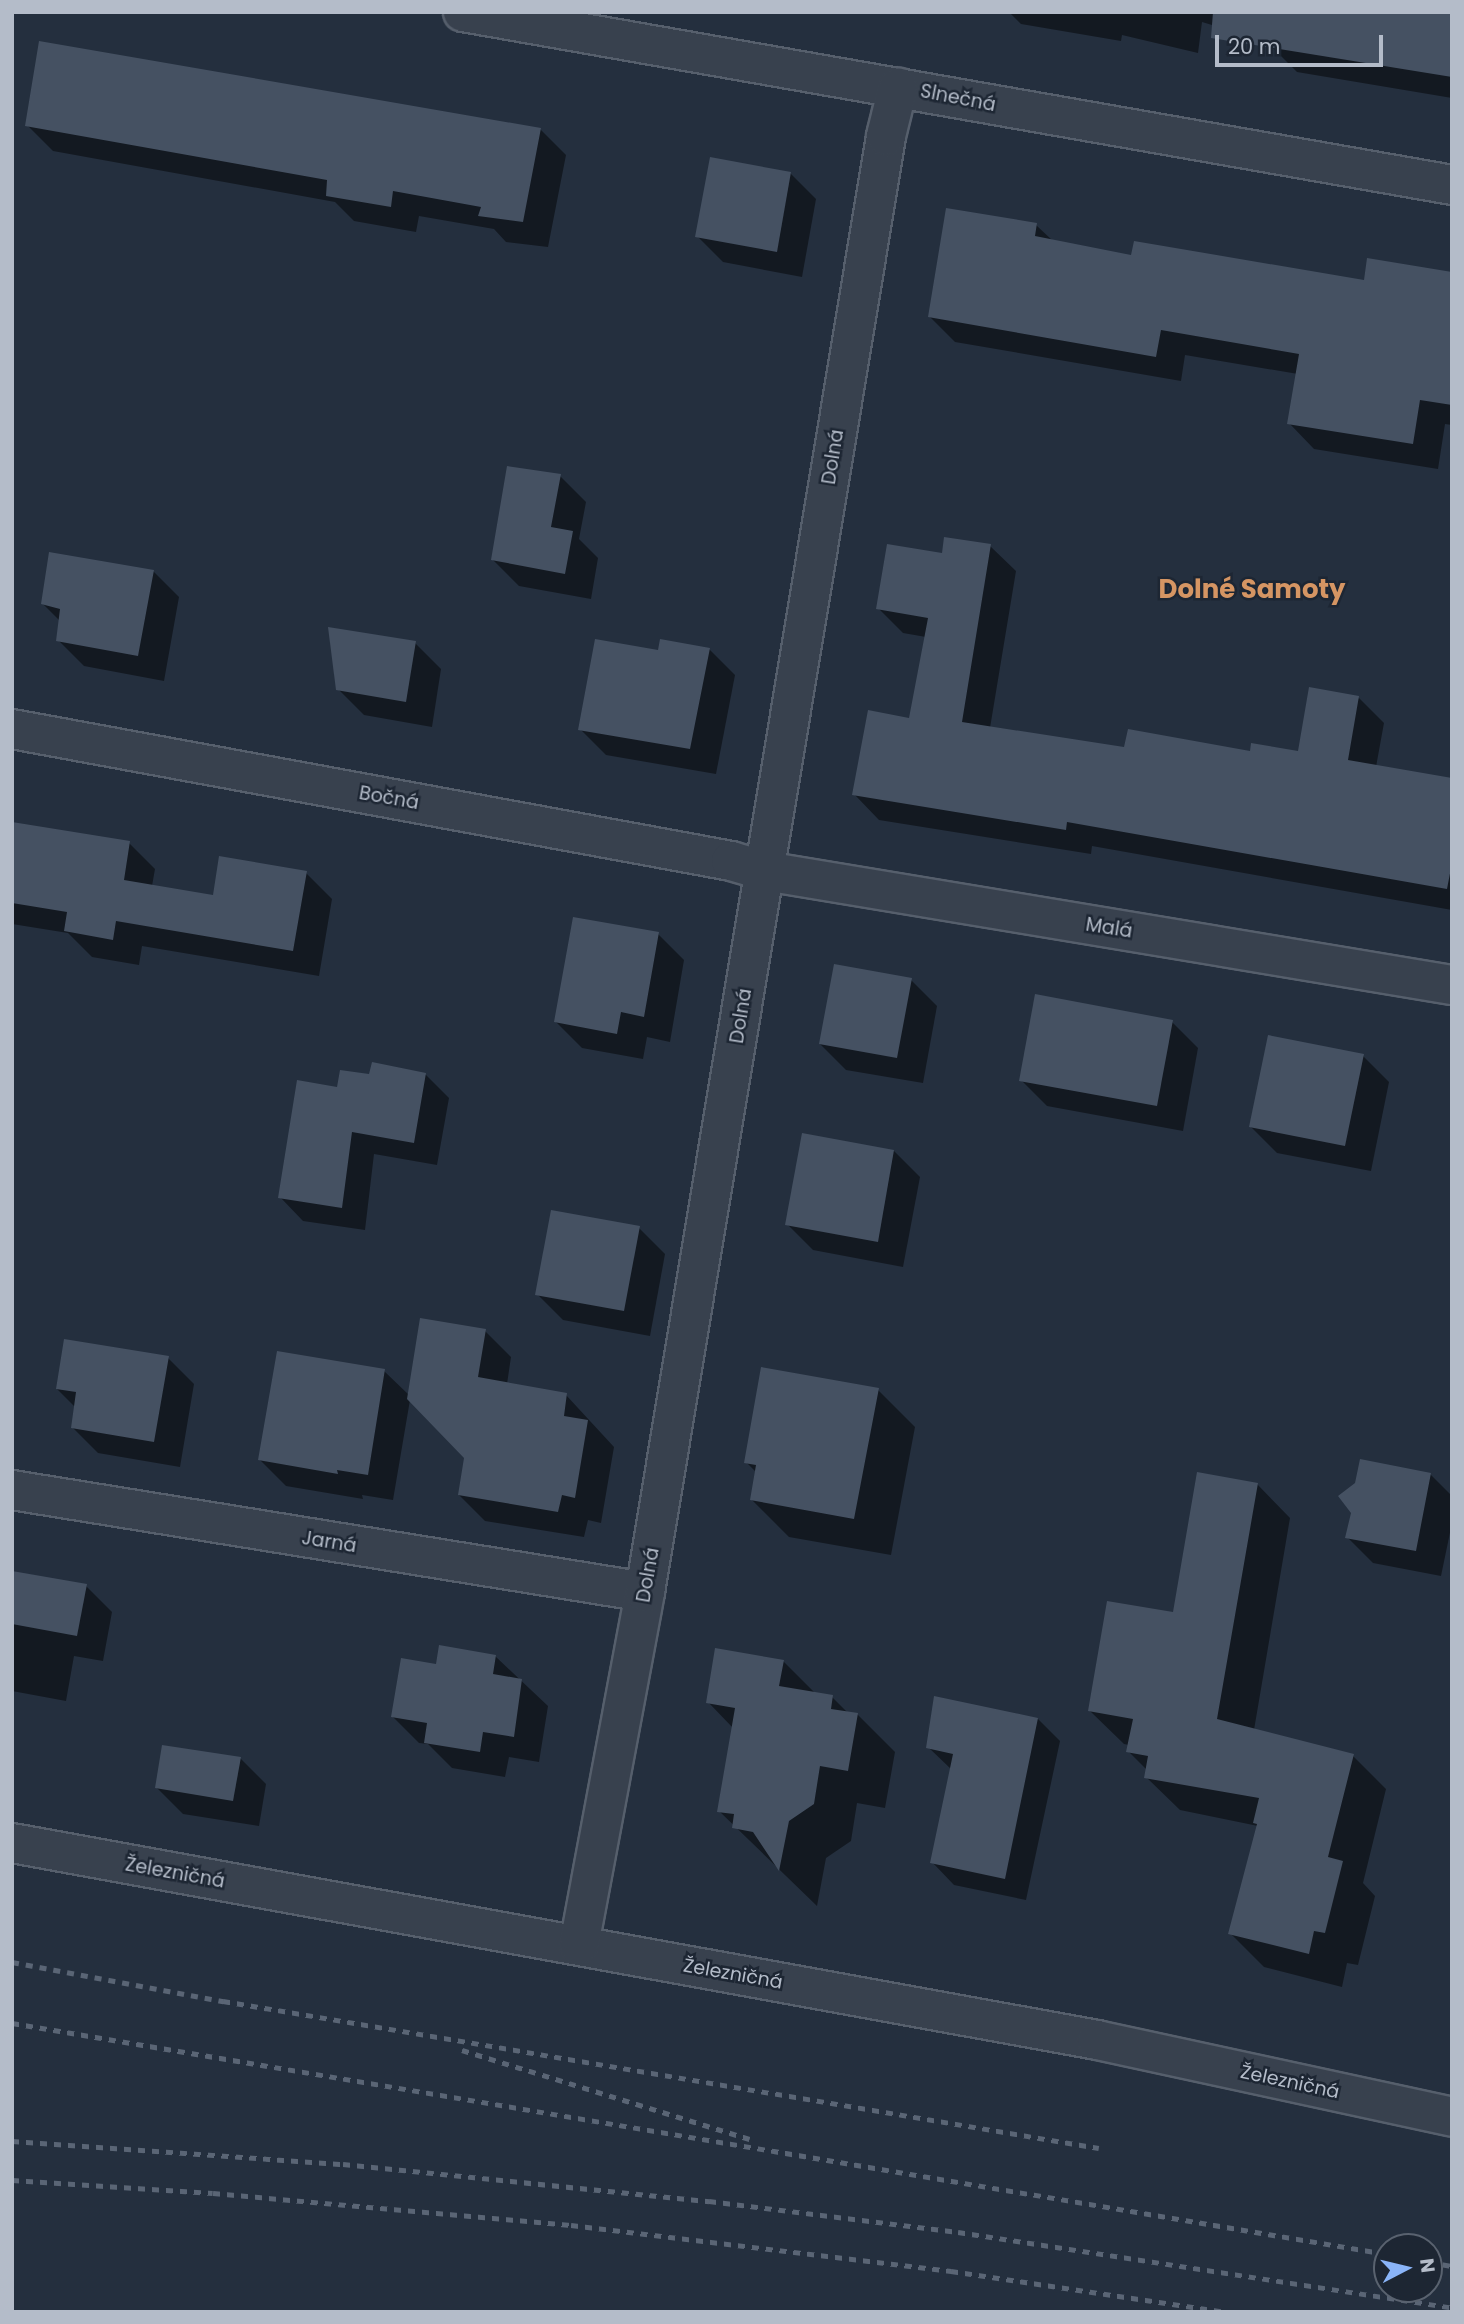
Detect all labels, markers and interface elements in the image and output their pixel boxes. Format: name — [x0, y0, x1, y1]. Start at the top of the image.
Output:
scale bar — [1219, 21, 1387, 65]
text: 20 m — [1228, 32, 1281, 61]
street label: Slnečná — [918, 80, 998, 116]
street label: Dolná — [817, 428, 849, 486]
district label: Dolné Samoty — [1159, 574, 1345, 606]
street label: Bočná — [357, 782, 421, 814]
street label: Malá — [1084, 913, 1134, 943]
street label: Dolná — [725, 987, 757, 1045]
street label: Jarná — [300, 1526, 358, 1558]
street label: Dolná — [632, 1546, 664, 1604]
street label: Železničná — [124, 1853, 226, 1893]
street label: Železničná — [682, 1954, 784, 1994]
street label: Železničná — [1238, 2060, 1342, 2104]
north arrow — [1373, 2233, 1443, 2303]
text: N — [1413, 2257, 1442, 2274]

